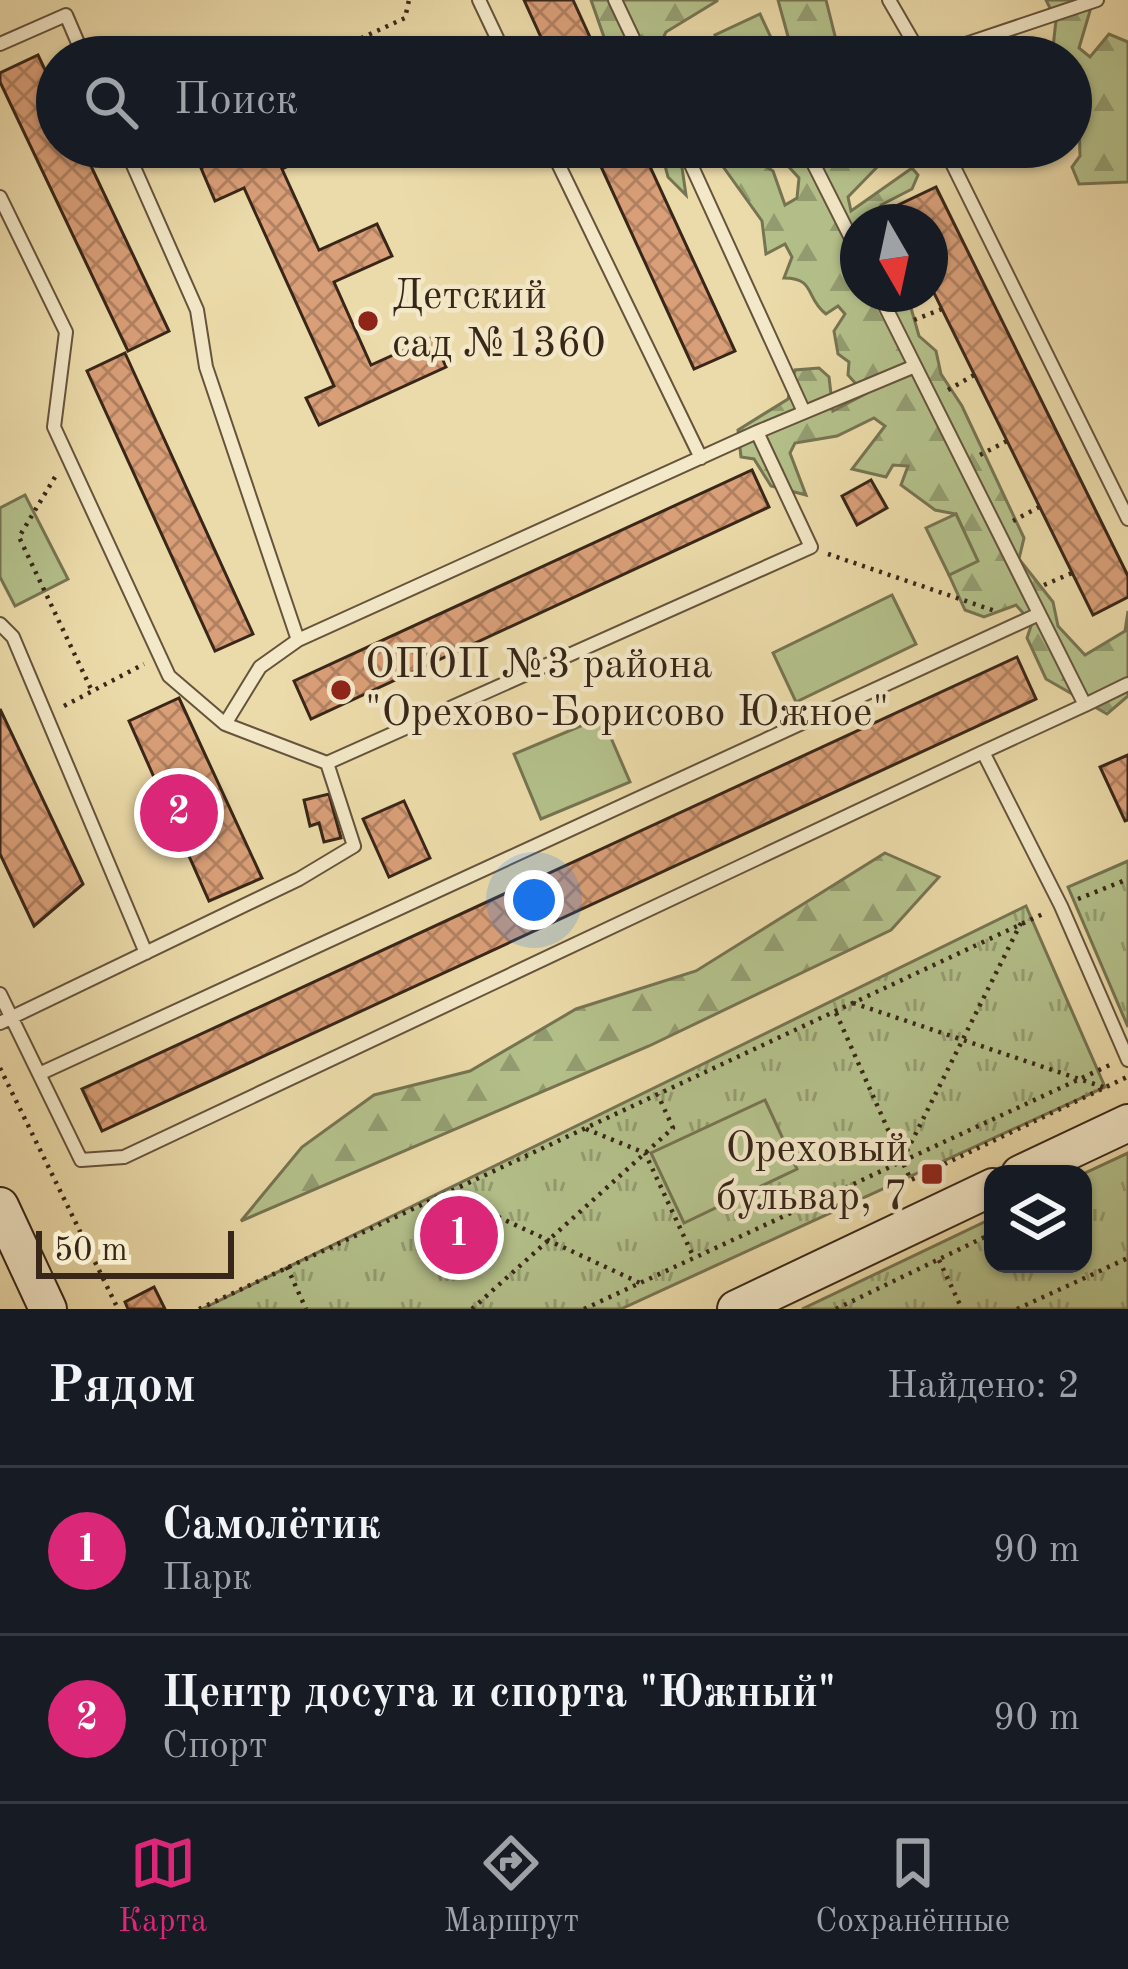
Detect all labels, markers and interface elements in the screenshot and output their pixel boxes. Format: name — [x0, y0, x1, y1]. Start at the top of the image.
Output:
search box — [36, 36, 1092, 168]
icon: search — [78, 69, 144, 135]
text: Поиск — [174, 79, 298, 124]
north arrow — [840, 204, 948, 312]
place label: Детский сад №1360 — [392, 276, 606, 366]
marker: Детский сад №1360 — [355, 308, 381, 334]
place label: ОПОП №3 района "Орехово-Борисово Южное" — [365, 645, 889, 735]
marker: ОПОП №3 района "Орехово-Борисово Южное" — [328, 677, 354, 703]
pin: 2 — [140, 768, 218, 858]
your location — [504, 870, 564, 930]
place label: Ореховый бульвар, 7 — [716, 1129, 908, 1219]
marker: Ореховый бульвар, 7 — [919, 1161, 945, 1187]
map controls — [984, 1165, 1092, 1273]
button: layers — [984, 1165, 1092, 1273]
pin: 1 — [420, 1190, 498, 1280]
scale bar — [36, 1225, 234, 1278]
text: 50 m — [54, 1235, 128, 1268]
text: Рядом — [48, 1362, 196, 1413]
text: Найдено: 2 — [887, 1367, 1080, 1406]
text: Самолётик — [162, 1504, 381, 1549]
text: 1 — [76, 1531, 98, 1570]
text: 90 m — [993, 1531, 1080, 1570]
text: Парк — [162, 1559, 252, 1598]
text: Центр досуга и спорта "Южный" — [162, 1672, 836, 1717]
text: 2 — [76, 1699, 98, 1738]
text: 90 m — [993, 1699, 1080, 1738]
text: Спорт — [162, 1727, 267, 1766]
tab: Карта — [118, 1830, 207, 1943]
tab: Маршрут — [444, 1830, 579, 1943]
tab: Сохранённые — [815, 1830, 1010, 1943]

